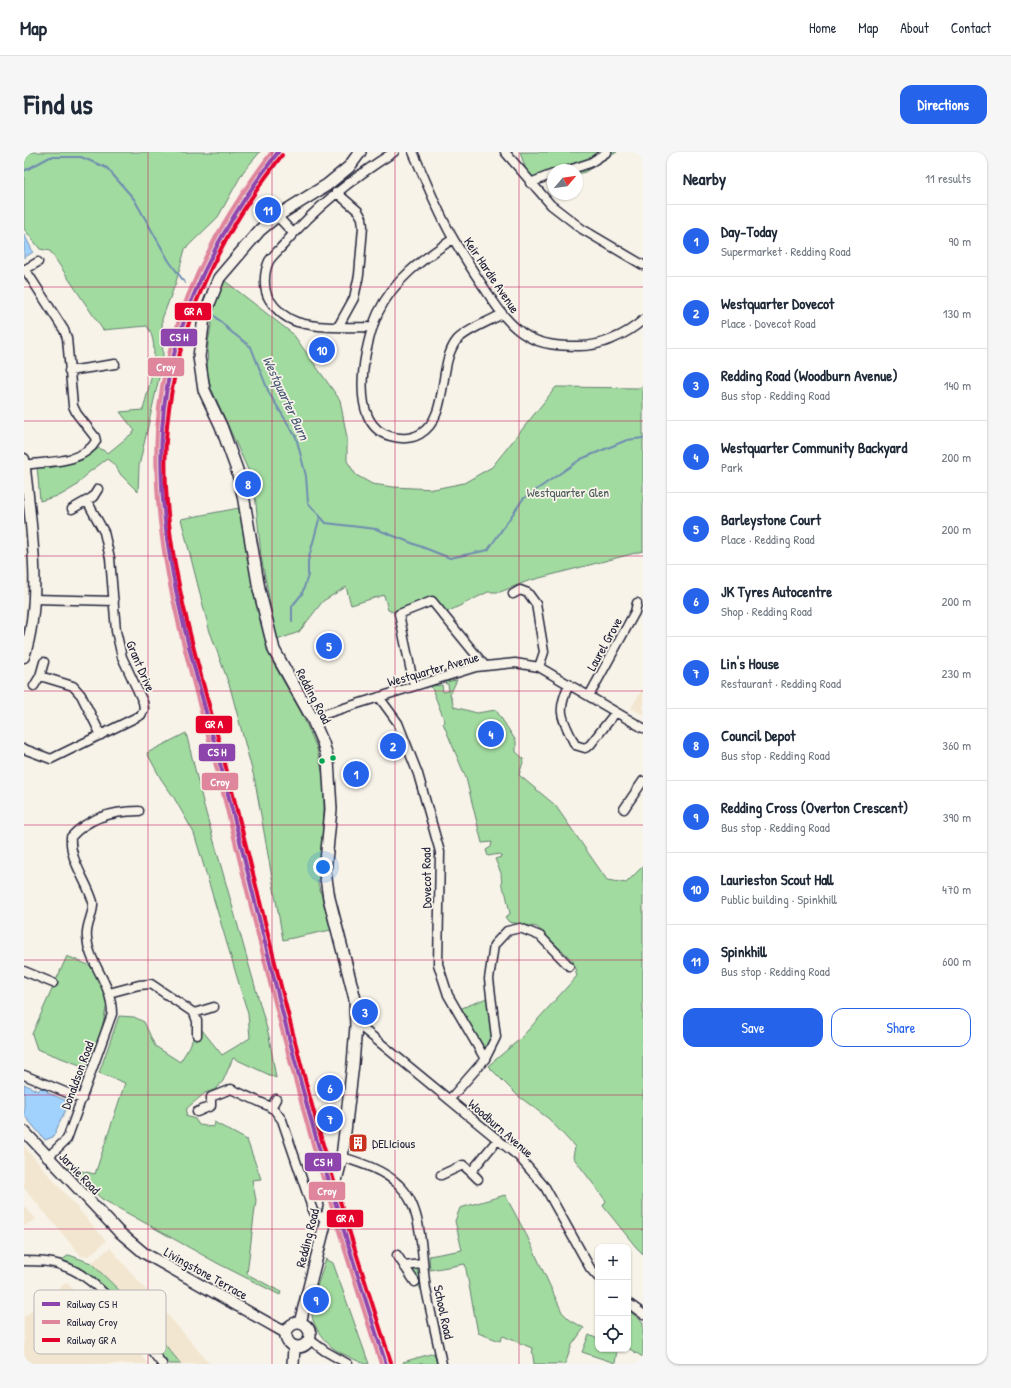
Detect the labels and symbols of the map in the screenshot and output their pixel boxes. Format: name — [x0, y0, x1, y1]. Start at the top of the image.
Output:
north arrow — [547, 164, 583, 200]
pin: 11 — [255, 195, 281, 225]
street label: Keir Hardie Avenue — [460, 233, 524, 317]
line badge: GR A — [174, 302, 212, 321]
text: GR A — [184, 304, 203, 318]
line badge: CS H — [160, 328, 198, 347]
text: CS H — [170, 330, 188, 344]
pin: 10 — [309, 335, 335, 365]
water label: Westquarter Burn — [258, 353, 315, 445]
line badge: Croy — [147, 357, 185, 377]
text: Croy — [156, 360, 176, 375]
pin: 8 — [235, 469, 261, 499]
park label: Westquarter Glen — [527, 483, 609, 501]
street label: Laurel Grove — [582, 614, 626, 674]
pin: 5 — [316, 631, 342, 661]
street label: Grant Drive — [122, 638, 160, 694]
street label: Westquarter Avenue — [385, 647, 481, 691]
street label: Redding Road — [292, 665, 336, 727]
line badge: GR A — [195, 715, 233, 734]
text: GR A — [205, 717, 224, 731]
pin: 4 — [478, 719, 504, 749]
pin: 2 — [380, 731, 406, 761]
line badge: CS H — [198, 743, 236, 762]
text: CS H — [208, 745, 226, 759]
unlabelled marker — [328, 753, 338, 763]
unlabelled marker — [317, 756, 327, 766]
pin: 1 — [343, 759, 369, 789]
line badge: Croy — [201, 772, 239, 791]
text: Croy — [210, 775, 230, 790]
street label: Dovecot Road — [416, 847, 436, 909]
your location — [313, 857, 333, 877]
pin: 3 — [352, 997, 378, 1027]
street label: Donaldson Road — [56, 1038, 98, 1112]
pin: 6 — [317, 1073, 343, 1103]
street label: Woodburn Avenue — [465, 1095, 537, 1161]
pin: 7 — [317, 1104, 343, 1134]
building icon: DELIcious — [347, 1132, 369, 1154]
place label: DELIcious — [372, 1134, 415, 1152]
street label: Jarvie Road — [55, 1148, 105, 1198]
line badge: CS H — [304, 1152, 342, 1172]
text: CS H — [314, 1155, 332, 1169]
line badge: Croy — [308, 1181, 346, 1201]
text: Croy — [317, 1184, 337, 1199]
street label: Redding Road — [291, 1207, 323, 1269]
line badge: GR A — [326, 1209, 364, 1228]
text: GR A — [336, 1211, 355, 1225]
street label: Livingstone Terrace — [161, 1243, 251, 1303]
street label: School Road — [430, 1283, 458, 1341]
pin: 9 — [303, 1285, 329, 1315]
legend — [34, 1290, 166, 1354]
text: Railway CS H — [67, 1297, 117, 1311]
text: Railway Croy — [67, 1315, 118, 1329]
text: Railway GR A — [67, 1333, 117, 1347]

